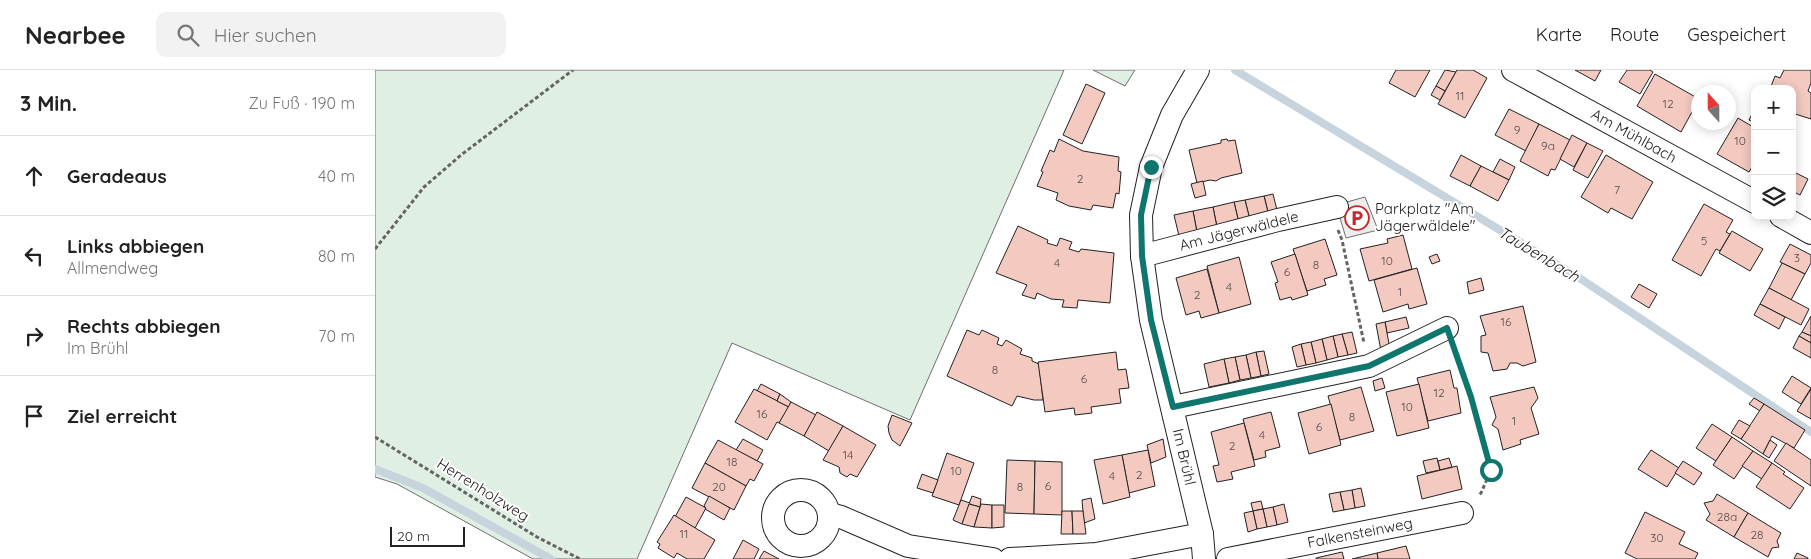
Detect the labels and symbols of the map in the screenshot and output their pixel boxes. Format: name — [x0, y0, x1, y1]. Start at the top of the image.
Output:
north arrow — [1691, 85, 1736, 130]
house number: 11 — [1456, 88, 1464, 103]
house number: 12 — [1662, 96, 1674, 111]
street label: Am Mühlbach — [1588, 104, 1680, 167]
house number: 9 — [1514, 122, 1521, 137]
house number: 10 — [1734, 133, 1746, 148]
house number: 9a — [1541, 138, 1555, 153]
route end — [1140, 156, 1163, 179]
house number: 2 — [1077, 171, 1084, 186]
house number: 7 — [1614, 182, 1620, 197]
place label: Parkplatz "Am Jägerwäldele" — [1375, 199, 1476, 235]
parking icon: Parkplatz "Am Jägerwäldele" — [1344, 205, 1370, 231]
street label: Am Jägerwäldele — [1177, 207, 1301, 255]
water label: Taubenbach — [1495, 222, 1584, 287]
house number: 5 — [1701, 233, 1707, 248]
house number: 3 — [1794, 250, 1800, 265]
house number: 10 — [1381, 253, 1393, 268]
house number: 4 — [1054, 255, 1060, 270]
house number: 8 — [1313, 257, 1319, 272]
house number: 6 — [1284, 264, 1291, 279]
house number: 4 — [1226, 279, 1232, 294]
house number: 1 — [1398, 284, 1402, 299]
house number: 2 — [1194, 287, 1201, 302]
house number: 16 — [1501, 314, 1512, 329]
house number: 8 — [992, 362, 998, 377]
house number: 6 — [1081, 371, 1088, 386]
house number: 12 — [1433, 385, 1445, 400]
house number: 10 — [1401, 399, 1413, 414]
house number: 16 — [757, 406, 768, 421]
house number: 8 — [1349, 409, 1355, 424]
house number: 1 — [1512, 413, 1516, 428]
house number: 6 — [1316, 419, 1323, 434]
street label: Im Brühl — [1169, 427, 1200, 487]
house number: 4 — [1259, 427, 1265, 442]
house number: 2 — [1229, 438, 1236, 453]
house number: 14 — [843, 447, 853, 462]
street label: Herrenholzweg — [434, 454, 533, 525]
house number: 18 — [727, 454, 737, 469]
route start — [1480, 459, 1503, 482]
house number: 10 — [950, 463, 962, 478]
house number: 2 — [1136, 467, 1143, 482]
house number: 4 — [1109, 468, 1115, 483]
house number: 6 — [1045, 478, 1052, 493]
house number: 20 — [712, 479, 726, 494]
house number: 8 — [1017, 479, 1023, 494]
house number: 28a — [1717, 509, 1737, 524]
street label: Falkensteinweg — [1306, 513, 1414, 552]
scale bar — [390, 524, 465, 547]
house number: 11 — [680, 526, 688, 541]
house number: 28 — [1750, 527, 1764, 542]
house number: 30 — [1650, 530, 1664, 545]

